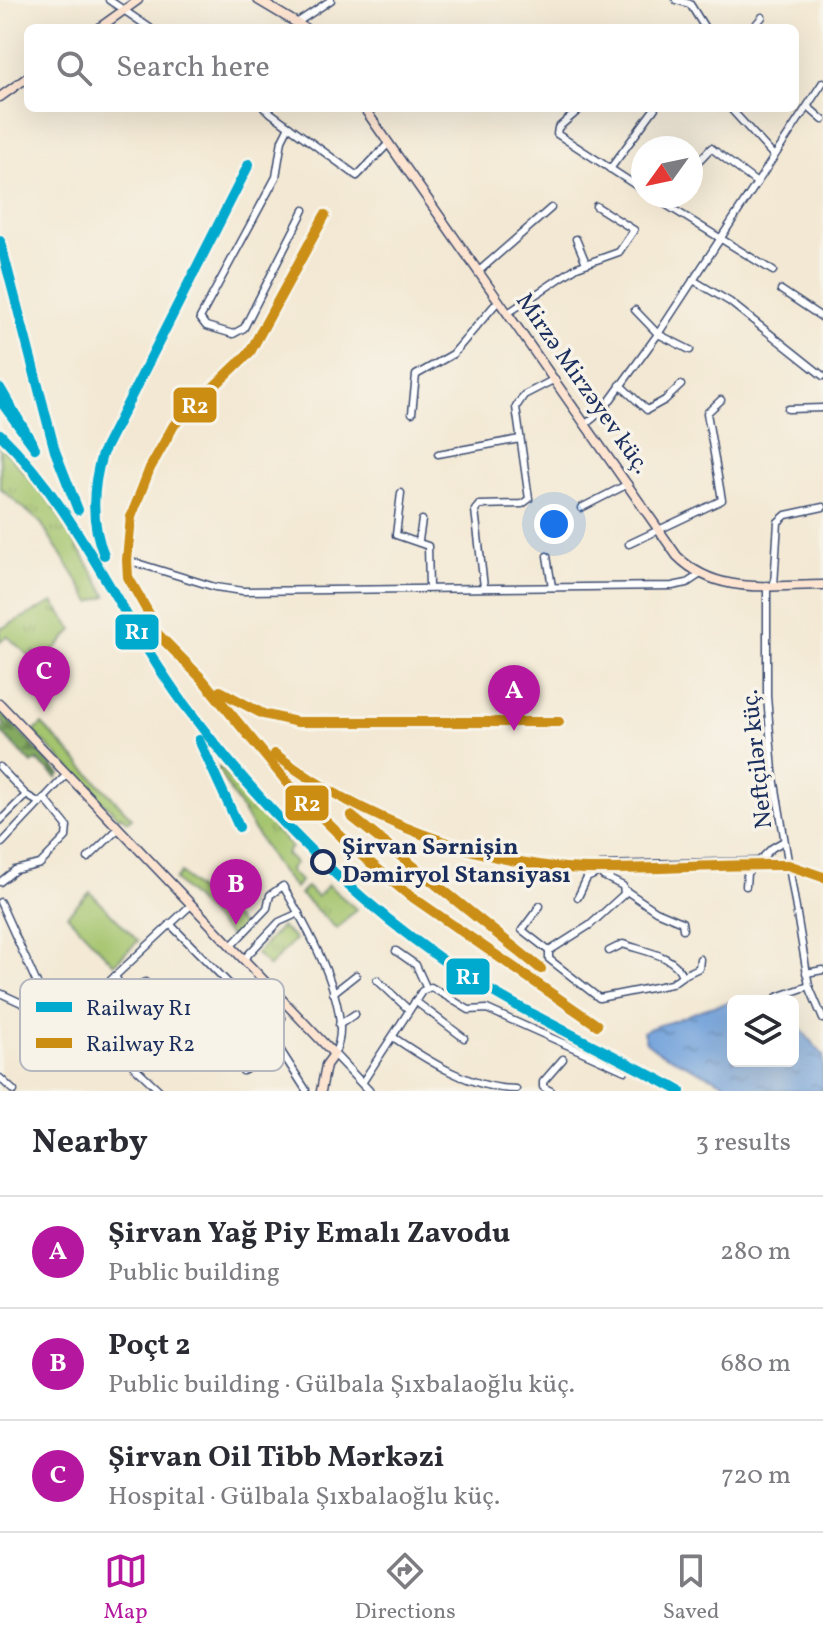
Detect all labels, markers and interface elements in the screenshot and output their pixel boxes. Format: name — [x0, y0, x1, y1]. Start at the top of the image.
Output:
search box — [24, 24, 799, 112]
icon: search — [52, 46, 96, 90]
text: Search here — [116, 47, 270, 89]
north arrow — [631, 136, 703, 208]
street label: Mirzə Mirzəyev küç. — [507, 286, 657, 482]
line badge: R2 — [172, 386, 218, 424]
text: R2 — [182, 392, 208, 423]
your location — [534, 504, 574, 544]
line badge: R1 — [114, 613, 160, 651]
text: R1 — [125, 618, 149, 649]
pin: C — [18, 646, 70, 712]
pin: A — [488, 665, 540, 731]
street label: Neftçilər küç. — [734, 688, 782, 830]
line badge: R2 — [284, 784, 330, 822]
text: R2 — [294, 790, 320, 821]
place label: Şirvan Sərnişin Dəmiryol Stansiyası — [342, 831, 571, 893]
marker: Şirvan Sərnişin Dəmiryol Stansiyası — [311, 850, 335, 874]
pin: B — [210, 859, 262, 925]
line badge: R1 — [445, 957, 491, 996]
text: R1 — [456, 963, 480, 994]
legend — [20, 979, 284, 1071]
text: Railway R1 — [86, 994, 192, 1025]
map controls — [727, 995, 799, 1067]
button: layers — [727, 995, 799, 1067]
text: Railway R2 — [86, 1030, 195, 1061]
text: Nearby — [32, 1120, 148, 1167]
text: 3 results — [695, 1125, 791, 1161]
text: Şirvan Yağ Piy Emalı Zavodu — [108, 1213, 510, 1255]
text: A — [49, 1234, 67, 1270]
text: 280 m — [720, 1234, 791, 1270]
text: Public building — [108, 1255, 280, 1291]
text: Poçt 2 — [108, 1325, 191, 1367]
text: B — [49, 1346, 67, 1382]
text: 680 m — [721, 1346, 791, 1382]
text: Public building · Gülbala Şıxbalaoğlu küç. — [108, 1367, 575, 1403]
text: Şirvan Oil Tibb Mərkəzi — [108, 1437, 444, 1479]
text: C — [50, 1458, 66, 1494]
text: 720 m — [721, 1458, 791, 1494]
text: Hospital · Gülbala Şıxbalaoğlu küç. — [108, 1479, 500, 1515]
tab: Map — [104, 1549, 148, 1628]
tab: Directions — [355, 1549, 456, 1628]
tab: Saved — [663, 1549, 719, 1628]

